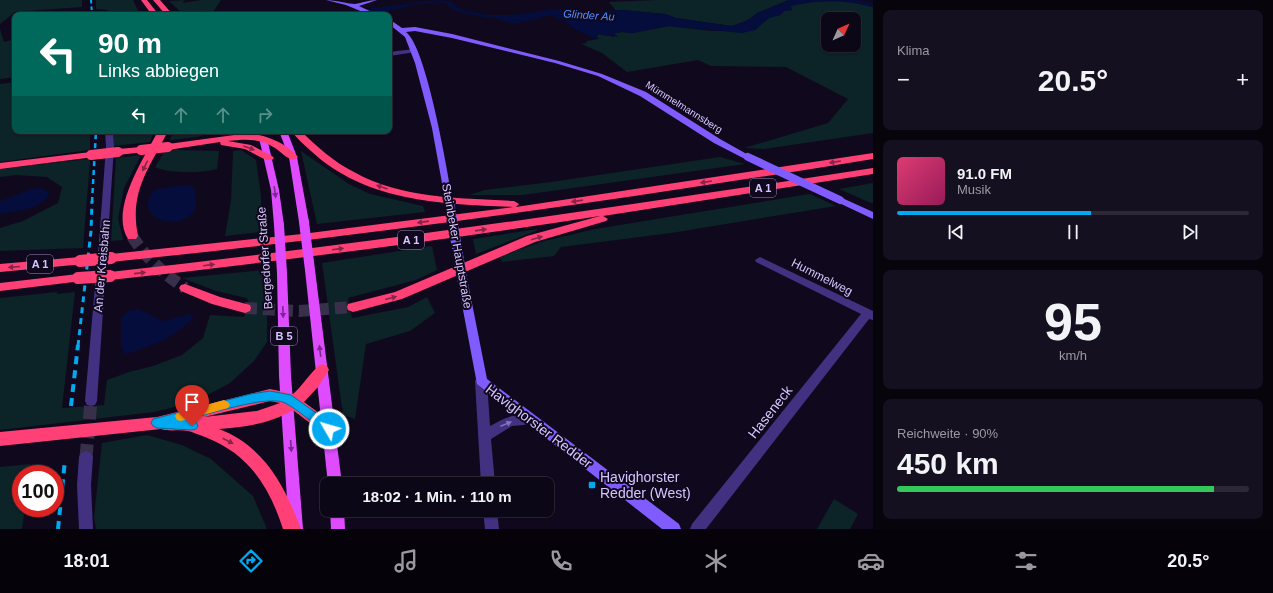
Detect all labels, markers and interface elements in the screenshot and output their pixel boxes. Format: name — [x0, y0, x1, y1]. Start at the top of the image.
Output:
water label: Glinder Au — [563, 7, 615, 23]
north arrow — [821, 12, 861, 52]
map controls — [821, 12, 861, 52]
icon: left — [32, 28, 84, 80]
text: 90 m — [98, 28, 162, 59]
text: Klima — [897, 43, 930, 58]
text: Links abbiegen — [98, 61, 219, 81]
text: 20.5° — [1038, 64, 1108, 97]
text: − — [897, 67, 910, 92]
text: + — [1236, 67, 1249, 92]
street label: Mümmelmannsberg — [644, 79, 724, 135]
icon: left — [128, 104, 150, 126]
icon: ahead — [170, 104, 192, 126]
icon: ahead — [212, 104, 234, 126]
icon: right — [254, 104, 276, 126]
one-way arrow — [244, 145, 256, 151]
one-way arrow — [828, 159, 841, 165]
one-way arrow — [142, 160, 148, 171]
text: 91.0 FM — [957, 165, 1012, 182]
one-way arrow — [700, 179, 712, 185]
road number: A 1 — [750, 179, 776, 197]
street label: Steinbeker Hauptstraße — [439, 182, 475, 310]
text: Musik — [957, 182, 991, 197]
one-way arrow — [376, 184, 388, 190]
one-way arrow — [272, 186, 278, 198]
one-way arrow — [571, 198, 583, 204]
street label: Bergedorfer Straße — [254, 206, 276, 310]
street label: An der Kreisbahn — [91, 219, 113, 313]
one-way arrow — [417, 219, 430, 225]
icon: previous — [945, 221, 967, 243]
icon: pause — [1062, 221, 1084, 243]
icon: next — [1179, 221, 1201, 243]
one-way arrow — [474, 227, 487, 233]
road number: A 1 — [398, 231, 424, 249]
one-way arrow — [531, 235, 543, 241]
one-way arrow — [332, 246, 344, 252]
road number: A 1 — [27, 255, 53, 273]
street label: Hummelweg — [789, 256, 855, 298]
one-way arrow — [203, 262, 215, 268]
one-way arrow — [8, 263, 20, 270]
one-way arrow — [134, 269, 146, 276]
text: 95 — [1044, 293, 1102, 351]
one-way arrow — [385, 295, 397, 301]
one-way arrow — [280, 306, 287, 318]
road number: B 5 — [271, 327, 297, 345]
one-way arrow — [317, 345, 323, 357]
text: km/h — [1059, 348, 1087, 363]
street label: Havighorster Redder — [483, 381, 596, 471]
street label: Haseneck — [745, 382, 796, 441]
pin — [175, 385, 209, 426]
icon: arrive — [181, 391, 203, 413]
position arrow — [308, 408, 350, 450]
one-way arrow — [500, 420, 512, 427]
text: Reichweite · 90% — [897, 426, 998, 441]
one-way arrow — [222, 438, 234, 444]
one-way arrow — [287, 440, 294, 452]
text: 450 km — [897, 447, 999, 480]
speed limit sign: 100 — [12, 465, 64, 517]
place label: Havighorster Redder (West) — [600, 469, 691, 501]
marker: Havighorster Redder (West) — [587, 480, 597, 490]
text: 18:02 · 1 Min. · 110 m — [362, 488, 512, 505]
icon: directions — [237, 547, 265, 575]
icon: music — [392, 547, 420, 575]
icon: phone — [547, 547, 575, 575]
icon: climate — [702, 547, 730, 575]
icon: car — [857, 547, 885, 575]
icon: filters — [1012, 547, 1040, 575]
text: 18:01 — [64, 551, 110, 571]
text: 20.5° — [1167, 551, 1209, 571]

